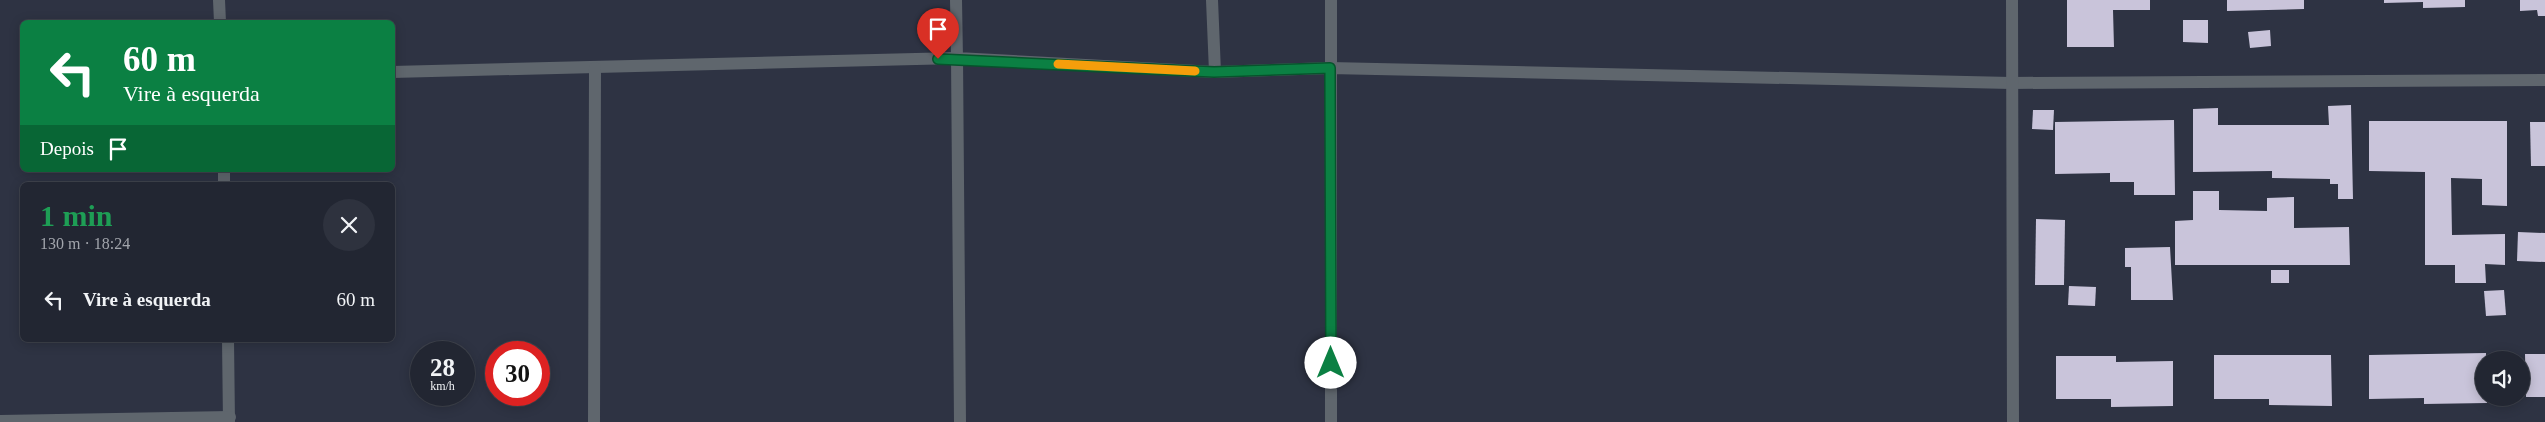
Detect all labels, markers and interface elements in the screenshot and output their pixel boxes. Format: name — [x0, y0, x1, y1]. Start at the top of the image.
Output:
pin — [917, 8, 959, 59]
icon: arrive — [924, 15, 952, 43]
icon: left — [40, 40, 105, 105]
text: 60 m — [123, 40, 196, 79]
text: Vire à esquerda — [123, 81, 260, 106]
icon: arrive — [104, 135, 132, 163]
text: Depois — [40, 138, 94, 159]
text: 1 min — [40, 199, 113, 232]
button: close — [323, 199, 375, 251]
text: 130 m · 18:24 — [40, 235, 130, 252]
icon: left — [40, 286, 68, 314]
text: Vire à esquerda — [83, 289, 211, 310]
text: 60 m — [336, 289, 375, 310]
position arrow — [1304, 336, 1356, 388]
speed limit sign: 30 — [485, 341, 550, 406]
map controls — [2475, 351, 2530, 406]
button: sound — [2475, 351, 2530, 406]
text: 28 — [430, 354, 455, 381]
text: km/h — [430, 379, 455, 393]

